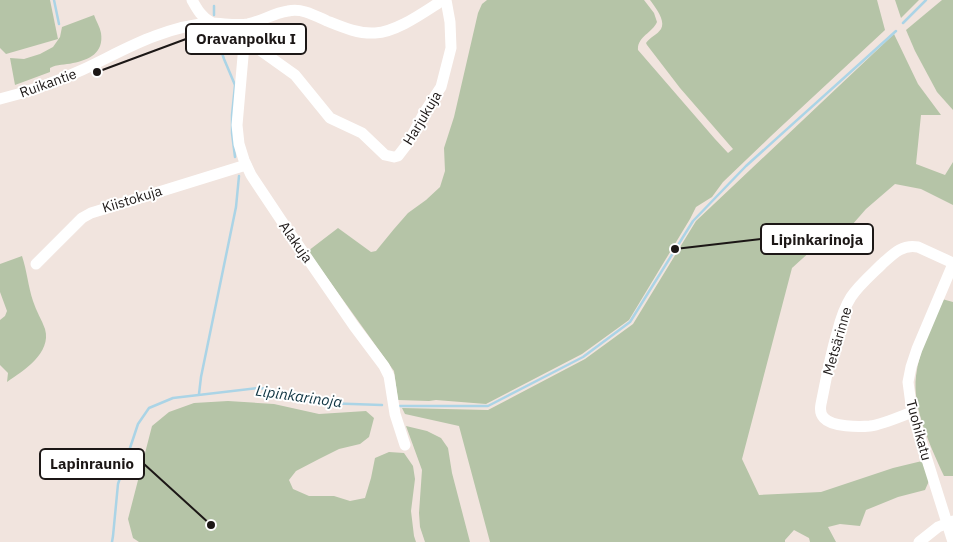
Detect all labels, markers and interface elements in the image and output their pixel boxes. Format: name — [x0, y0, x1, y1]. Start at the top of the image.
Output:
callout: Oravanpolku I — [186, 24, 306, 54]
text: Oravanpolku I — [196, 29, 296, 48]
street label: Ruikantie — [17, 64, 79, 102]
street label: Harjukuja — [399, 87, 445, 148]
street label: Kiistokuja — [100, 181, 165, 217]
street label: Alakuja — [275, 218, 317, 267]
callout: Lipinkarinoja — [761, 224, 873, 254]
text: Lipinkarinoja — [771, 230, 864, 249]
street label: Metsärinne — [819, 304, 855, 377]
water label: Lipinkarinoja — [254, 381, 344, 412]
street label: Tuohikatu — [902, 398, 936, 462]
callout: Lapinraunio — [40, 449, 144, 479]
text: Lapinraunio — [50, 454, 134, 473]

